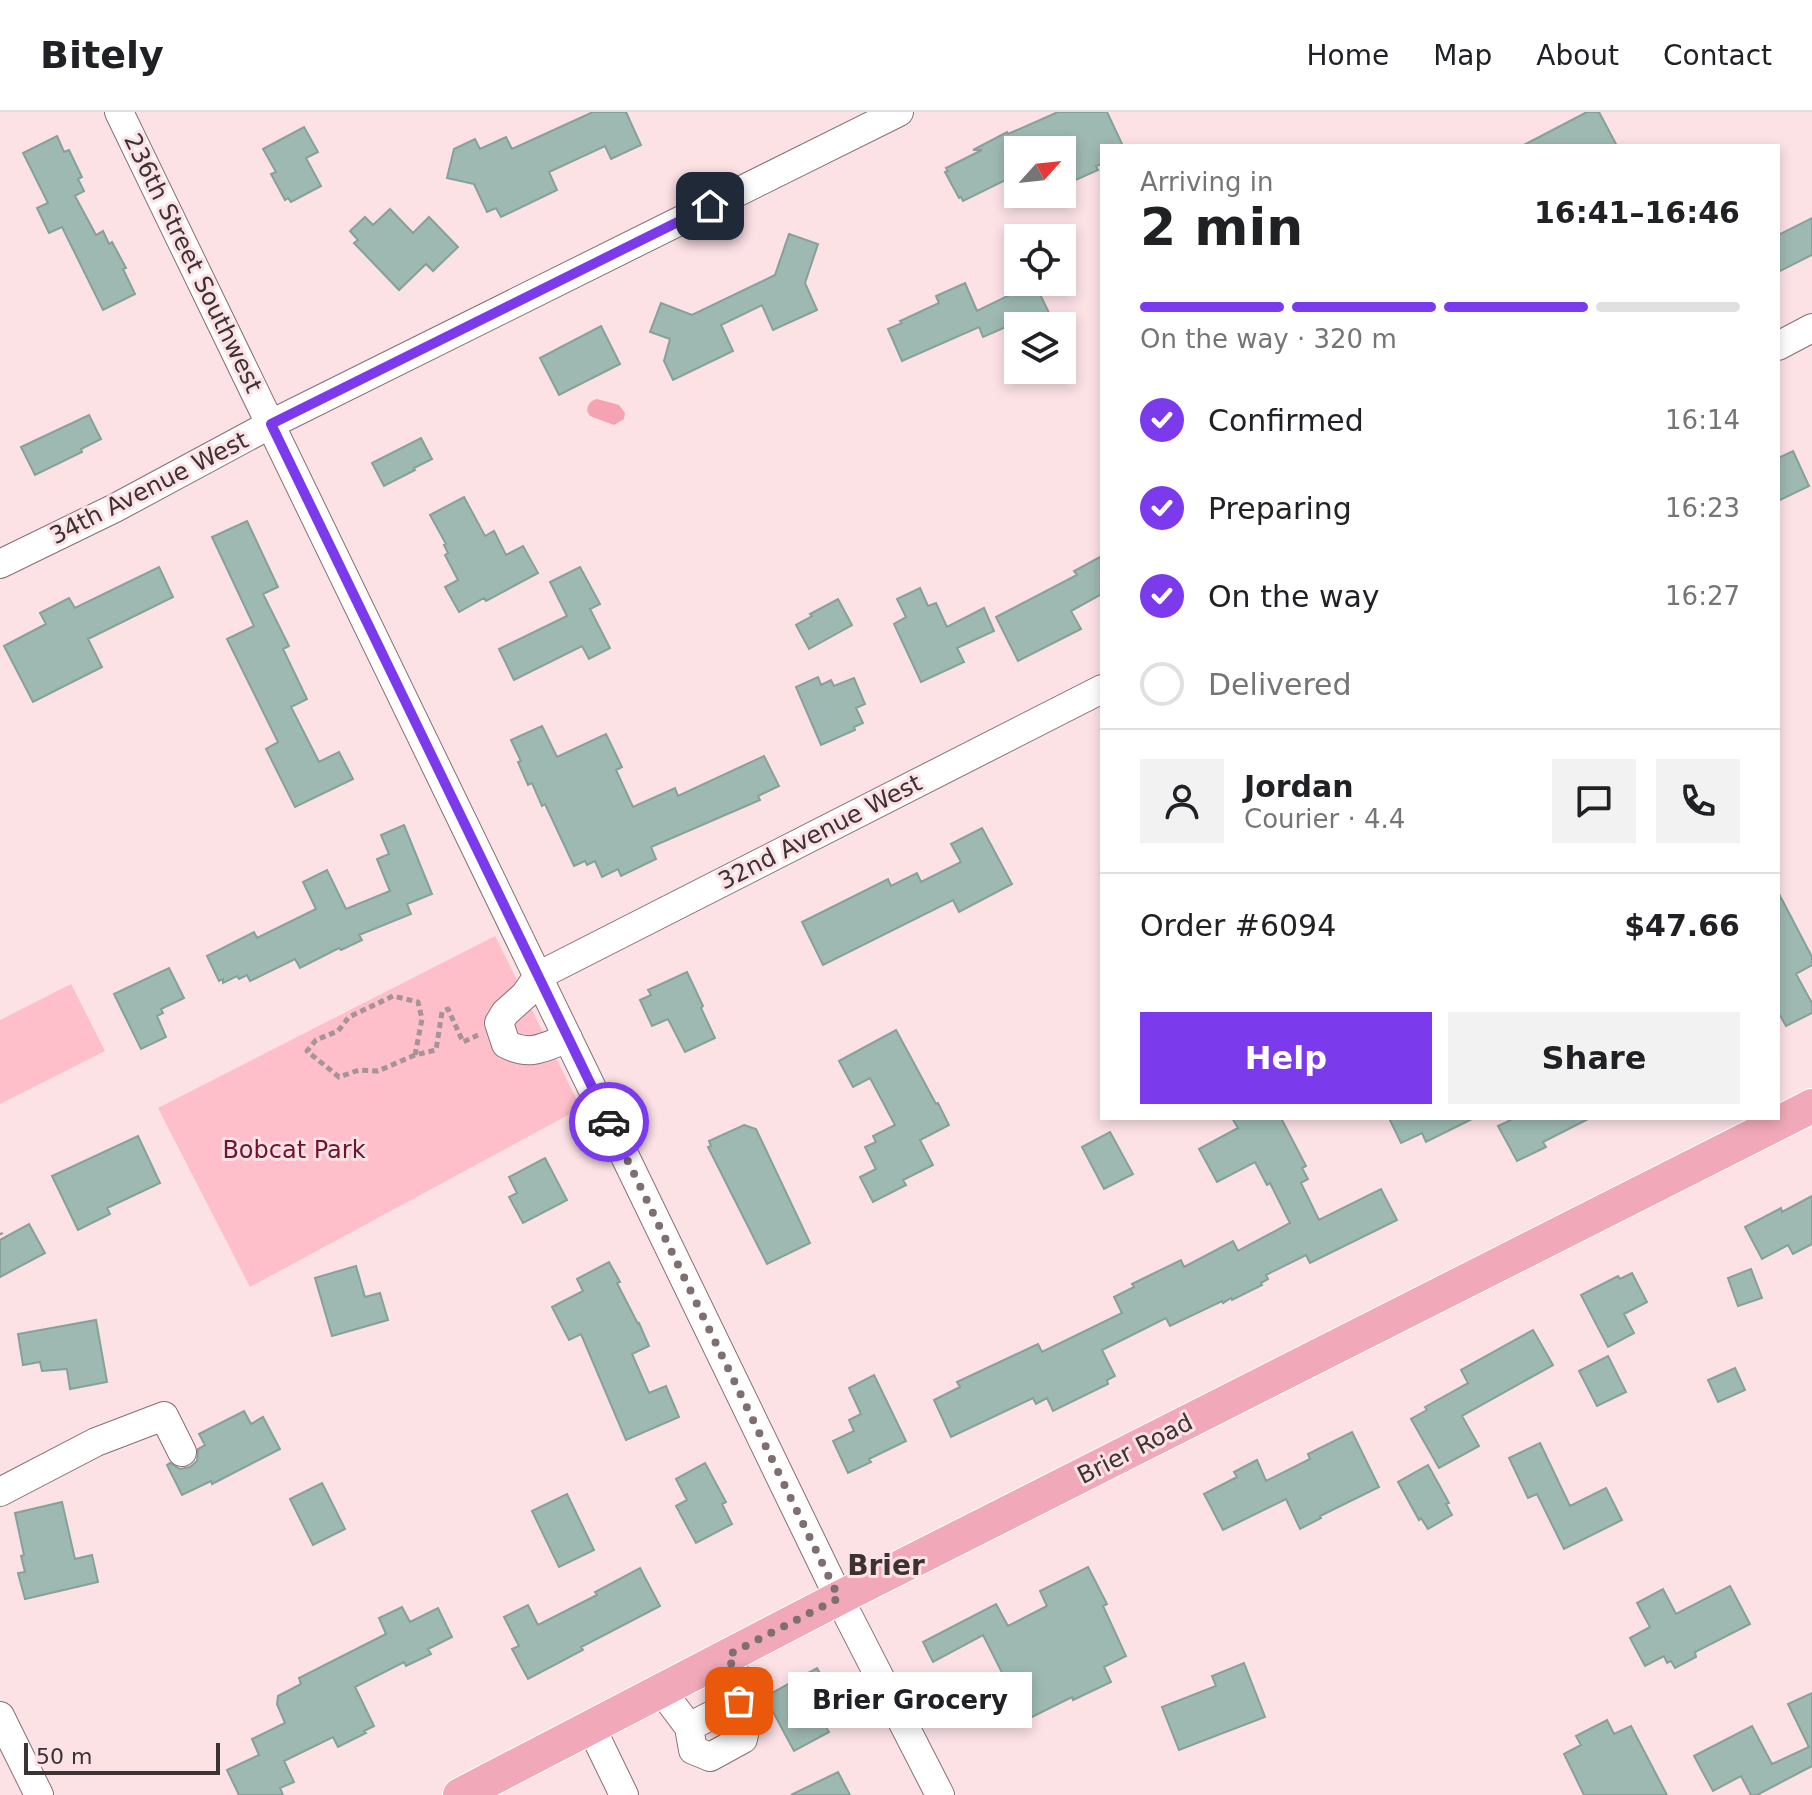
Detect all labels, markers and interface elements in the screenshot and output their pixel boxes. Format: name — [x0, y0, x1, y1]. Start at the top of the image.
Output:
text: Bitely — [40, 33, 164, 77]
text: Home — [1306, 39, 1389, 72]
text: Map — [1433, 39, 1492, 72]
text: About — [1536, 39, 1619, 72]
text: Contact — [1663, 39, 1772, 72]
street label: 236th Street Southwest — [118, 129, 268, 397]
north arrow — [1004, 136, 1076, 208]
map controls — [1004, 136, 1076, 384]
text: Arriving in — [1140, 167, 1274, 197]
pin — [676, 172, 744, 240]
icon: home — [688, 184, 732, 228]
text: 16:41–16:46 — [1534, 195, 1740, 230]
text: 2 min — [1140, 197, 1303, 257]
button: locate — [1004, 224, 1076, 296]
button: layers — [1004, 312, 1076, 384]
text: On the way · 320 m — [1140, 324, 1397, 354]
icon: check — [1140, 398, 1184, 442]
text: Confirmed — [1208, 403, 1364, 438]
text: 16:14 — [1665, 405, 1740, 435]
street label: 34th Avenue West — [45, 426, 253, 550]
icon: check — [1140, 486, 1184, 530]
text: Preparing — [1208, 491, 1352, 526]
text: 16:23 — [1665, 493, 1740, 523]
icon: check — [1140, 574, 1184, 618]
text: On the way — [1208, 579, 1380, 614]
text: 16:27 — [1665, 581, 1740, 611]
text: Delivered — [1208, 667, 1352, 702]
button: person — [1140, 759, 1224, 843]
button: chat — [1552, 759, 1636, 843]
button: phone — [1656, 759, 1740, 843]
street label: 32nd Avenue West — [714, 769, 926, 895]
text: Jordan — [1244, 769, 1354, 804]
text: Courier · 4.4 — [1244, 804, 1405, 834]
text: Order #6094 — [1140, 908, 1336, 943]
text: $47.66 — [1624, 908, 1740, 943]
button: Help — [1140, 1012, 1432, 1104]
button: Share — [1448, 1012, 1740, 1104]
courier — [569, 1082, 649, 1162]
icon: car — [587, 1100, 631, 1144]
park label: Bobcat Park — [222, 1136, 366, 1164]
street label: Brier Road — [1073, 1408, 1197, 1490]
district label: Brier — [847, 1549, 925, 1582]
pin — [705, 1667, 773, 1735]
callout: Brier Grocery — [787, 1673, 1031, 1729]
icon: bag — [717, 1679, 761, 1723]
text: Brier Grocery — [812, 1685, 1008, 1715]
scale bar — [24, 1739, 220, 1775]
text: 50 m — [36, 1744, 92, 1769]

